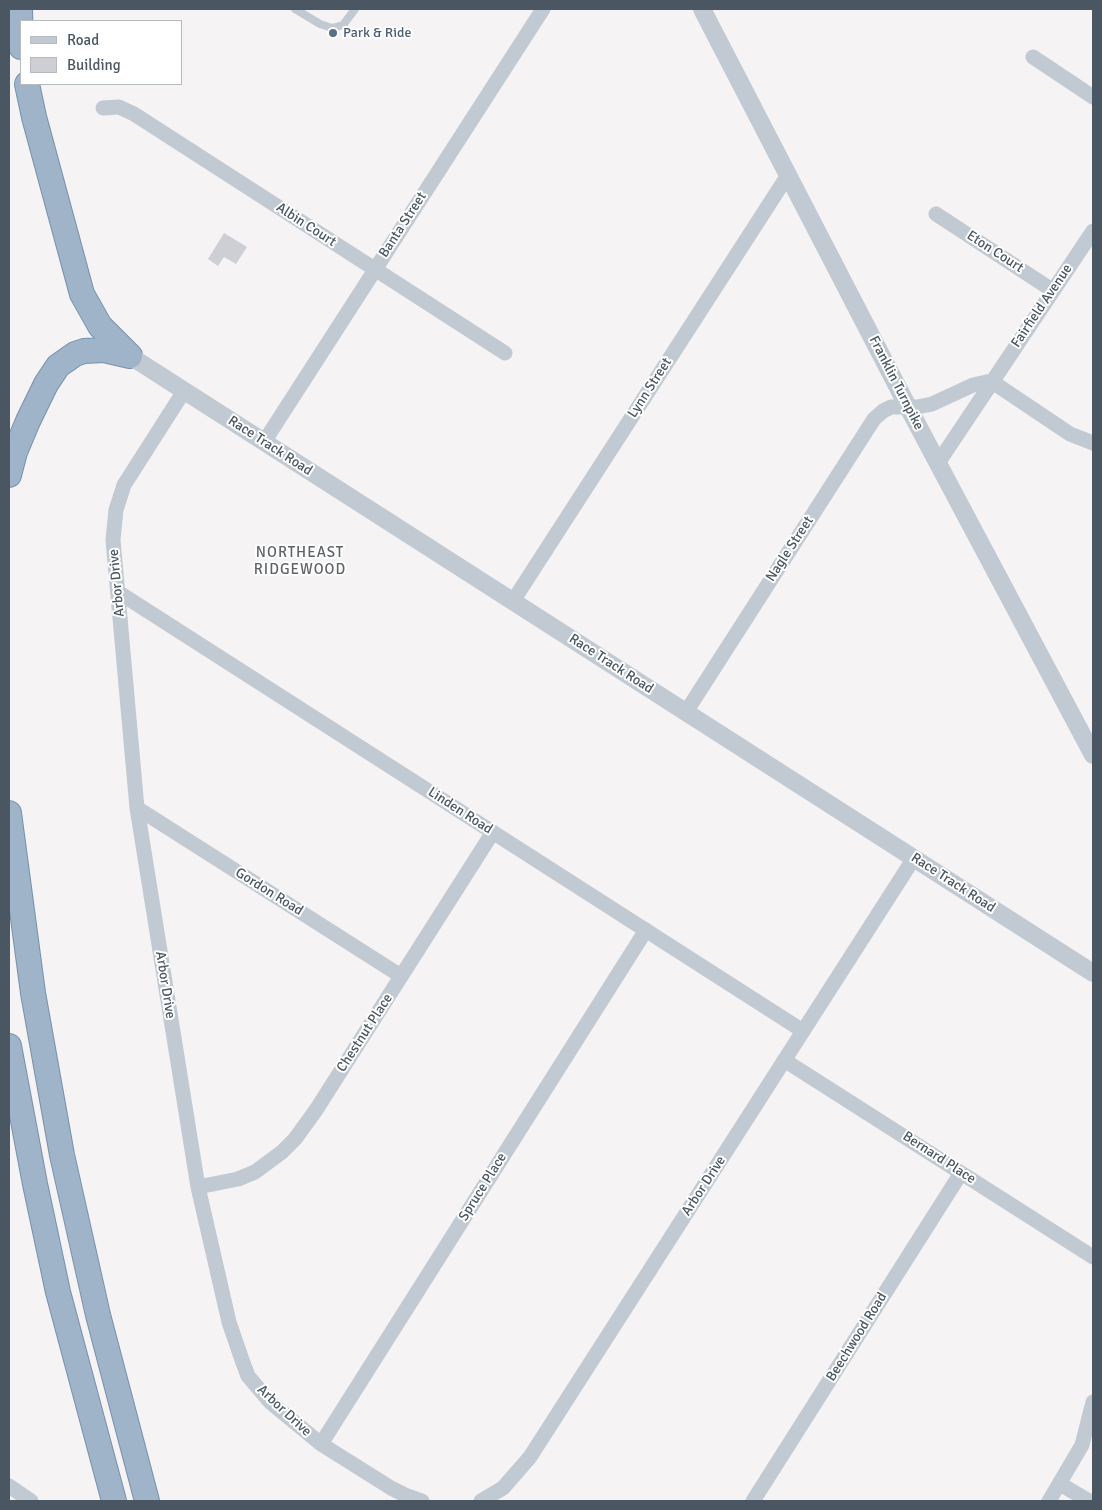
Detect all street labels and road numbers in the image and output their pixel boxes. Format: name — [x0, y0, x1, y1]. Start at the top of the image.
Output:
street label: Banta Street — [376, 189, 430, 261]
street label: Albin Court — [273, 199, 339, 251]
street label: Eton Court — [964, 227, 1026, 277]
street label: Fairfield Avenue — [1008, 261, 1076, 351]
street label: Franklin Turnpike — [865, 333, 927, 433]
street label: Lynn Street — [624, 355, 676, 421]
street label: Race Track Road — [225, 413, 315, 479]
street label: Nagle Street — [763, 513, 817, 585]
street label: Arbor Drive — [106, 548, 128, 618]
street label: Race Track Road — [566, 631, 656, 697]
street label: Linden Road — [425, 784, 495, 838]
street label: Race Track Road — [908, 850, 998, 916]
street label: Gordon Road — [232, 865, 306, 919]
street label: Arbor Drive — [151, 950, 179, 1020]
street label: Chestnut Place — [333, 991, 397, 1075]
street label: Bernard Place — [899, 1128, 979, 1188]
street label: Spruce Place — [455, 1150, 511, 1224]
street label: Arbor Drive — [678, 1153, 730, 1219]
street label: Beechwood Road — [823, 1290, 891, 1384]
street label: Arbor Drive — [253, 1382, 315, 1440]

